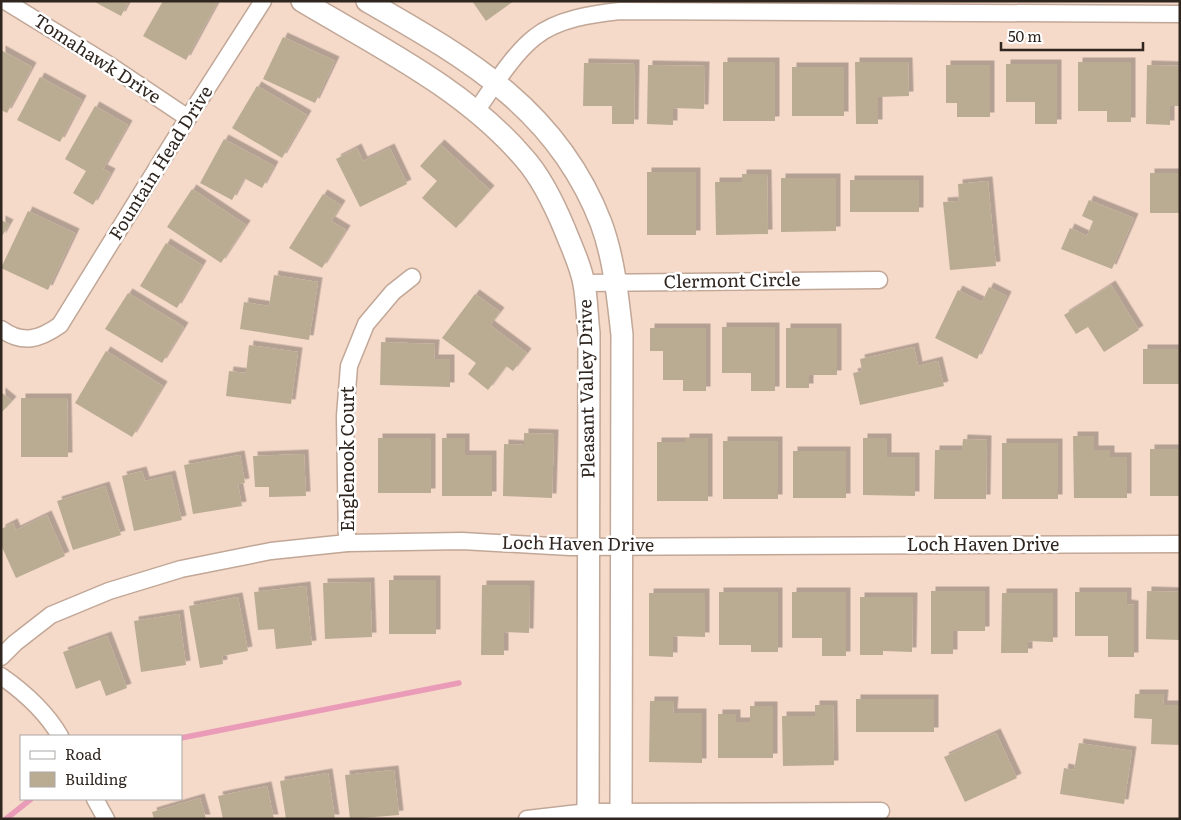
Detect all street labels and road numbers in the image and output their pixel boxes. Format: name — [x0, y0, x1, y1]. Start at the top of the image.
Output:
street label: Tomahawk Drive — [29, 6, 167, 109]
street label: Fountain Head Drive — [101, 80, 218, 245]
street label: Clermont Circle — [663, 265, 801, 294]
street label: Pleasant Valley Drive — [570, 299, 601, 479]
street label: Englenook Court — [333, 385, 360, 532]
street label: Loch Haven Drive — [501, 528, 655, 557]
street label: Loch Haven Drive — [907, 530, 1059, 557]

